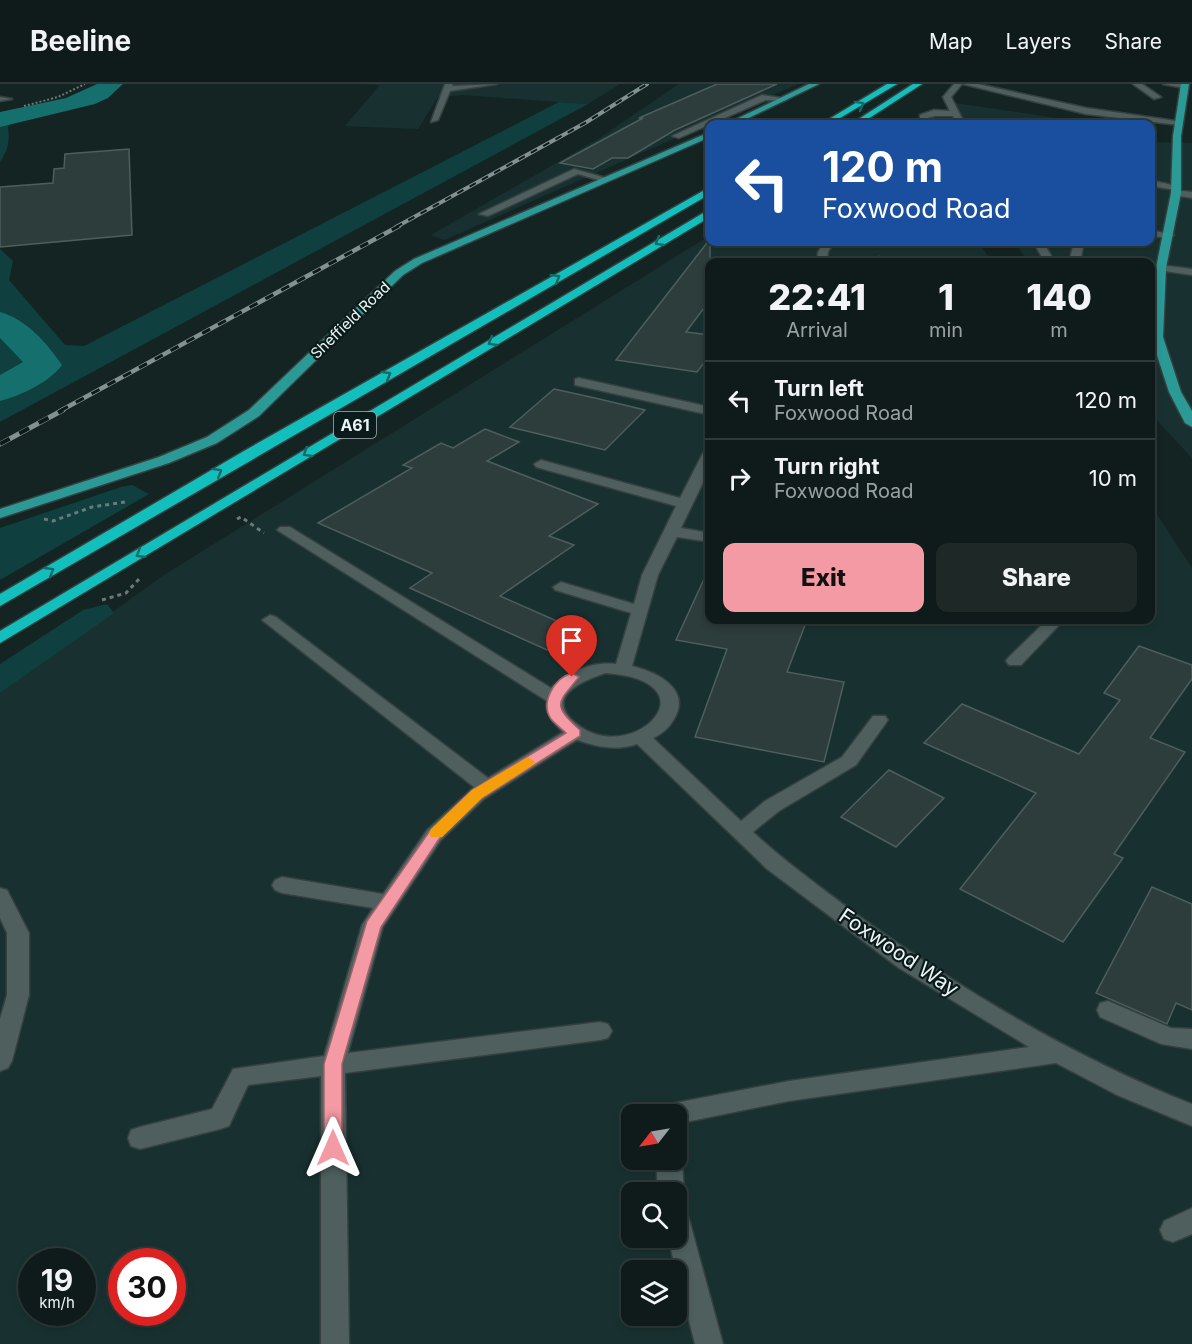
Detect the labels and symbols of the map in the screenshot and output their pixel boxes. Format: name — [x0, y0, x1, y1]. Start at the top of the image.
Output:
one-way arrow — [853, 101, 864, 112]
one-way arrow — [655, 235, 665, 246]
one-way arrow — [550, 273, 560, 285]
street label: Sheffield Road — [306, 277, 394, 363]
one-way arrow — [488, 335, 498, 347]
one-way arrow — [381, 370, 391, 382]
road number: A61 — [334, 412, 376, 438]
one-way arrow — [303, 446, 313, 458]
one-way arrow — [212, 468, 222, 479]
one-way arrow — [136, 546, 146, 558]
one-way arrow — [44, 567, 54, 579]
pin — [546, 615, 597, 677]
street label: Foxwood Way — [834, 903, 964, 1001]
north arrow — [621, 1104, 687, 1170]
position arrow — [301, 1116, 365, 1180]
speed limit sign: 30 — [108, 1248, 186, 1326]

